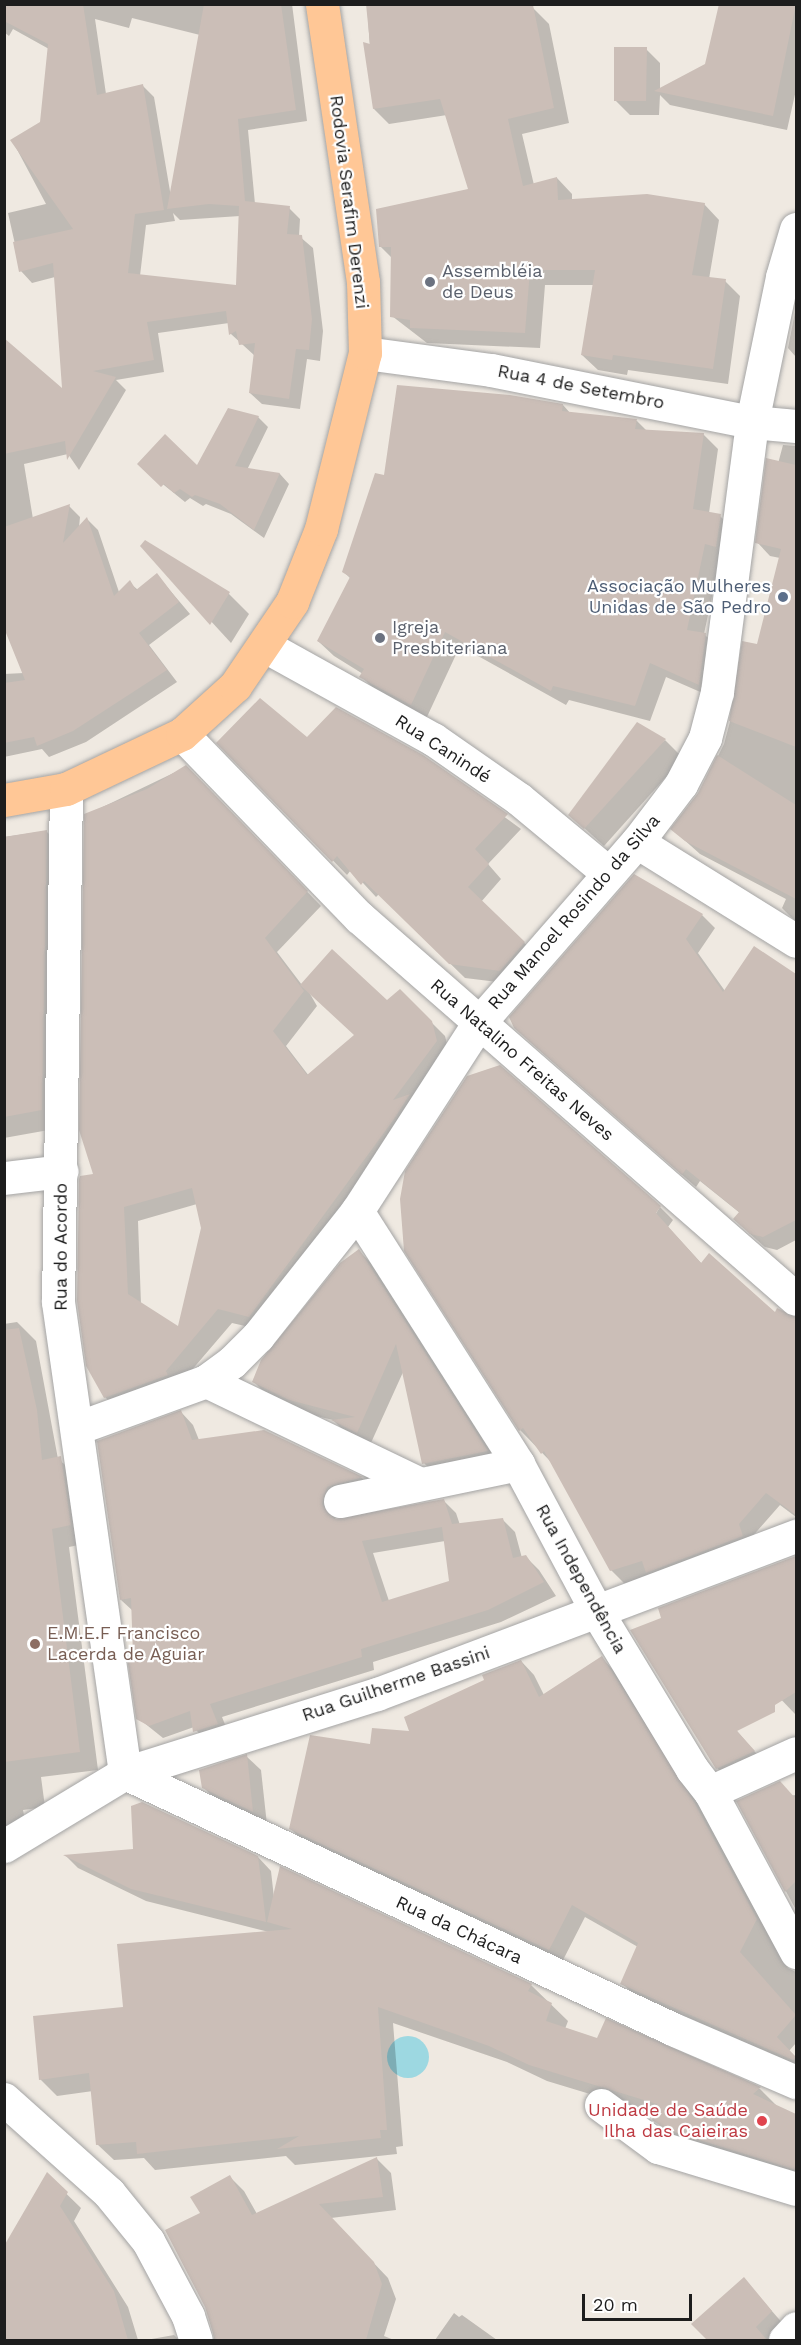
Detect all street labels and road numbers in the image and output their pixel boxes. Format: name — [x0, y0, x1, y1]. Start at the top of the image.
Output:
street label: Rodovia Serafim Derenzi — [325, 94, 373, 310]
street label: Rua 4 de Setembro — [495, 360, 667, 414]
street label: Rua Canindé — [391, 710, 495, 788]
street label: Rua Manoel Rosindo da Silva — [483, 809, 665, 1015]
street label: Rua Natalino Freitas Neves — [426, 974, 618, 1146]
street label: Rua do Acordo — [50, 1182, 72, 1312]
street label: Rua Independência — [531, 1500, 631, 1658]
street label: Rua Guilherme Bassini — [299, 1642, 493, 1726]
street label: Rua da Chácara — [392, 1891, 526, 1969]

